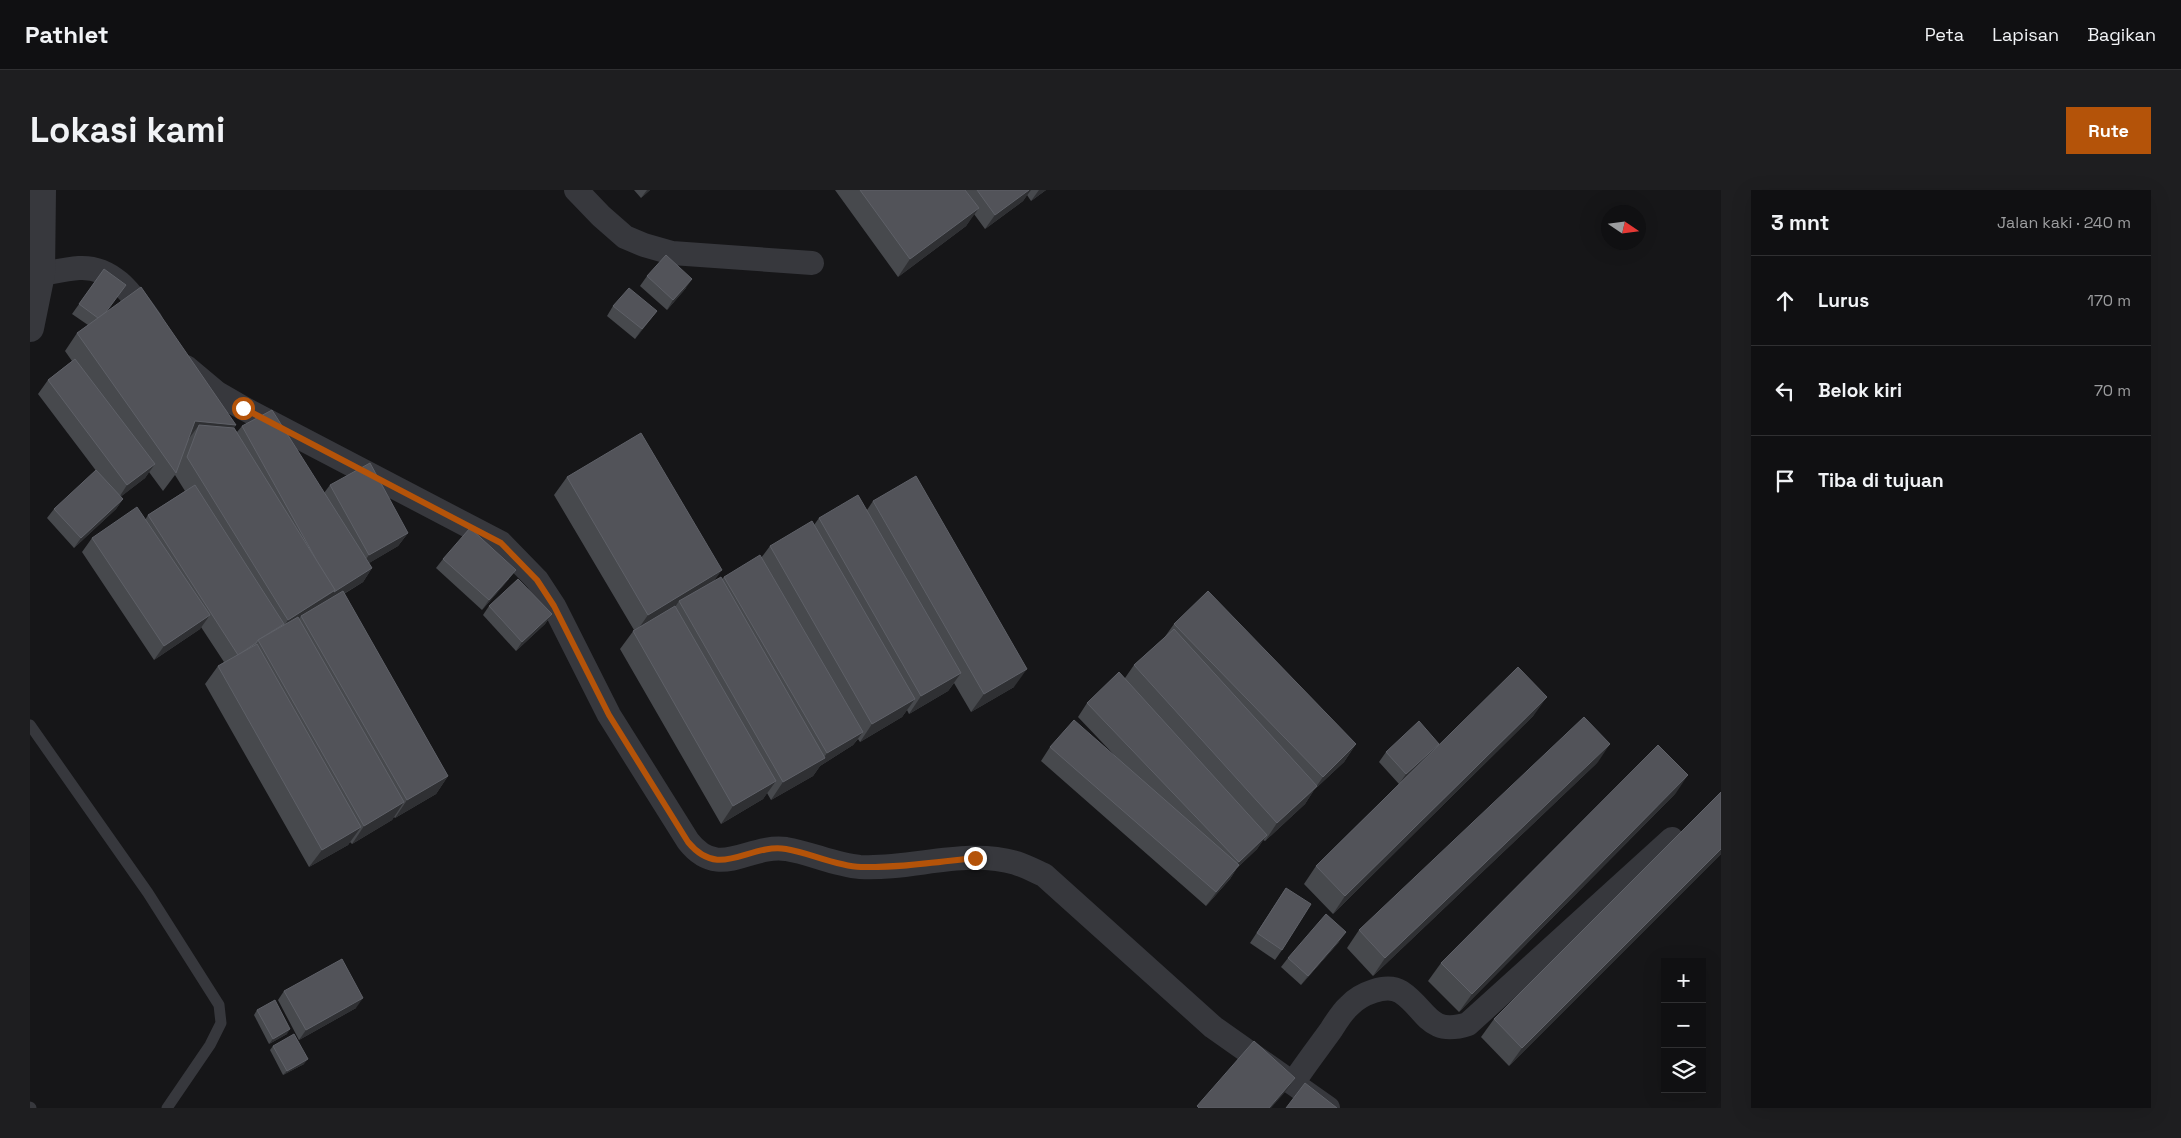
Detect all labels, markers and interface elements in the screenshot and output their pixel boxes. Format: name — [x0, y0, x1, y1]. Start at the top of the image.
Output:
text: Pathlet — [25, 19, 109, 50]
text: Peta — [1925, 23, 1964, 46]
text: Lapisan — [1992, 23, 2059, 46]
text: Bagikan — [2087, 23, 2156, 46]
button: Rute — [2066, 107, 2151, 154]
text: Lokasi kami — [30, 108, 225, 152]
north arrow — [1601, 205, 1646, 250]
text: 3 mnt — [1771, 209, 1829, 236]
text: Jalan kaki · 240 m — [1997, 212, 2131, 233]
icon: ahead — [1771, 287, 1799, 315]
text: Lurus — [1818, 288, 1869, 313]
text: 170 m — [2087, 290, 2131, 311]
icon: left — [1771, 377, 1799, 405]
text: Belok kiri — [1818, 378, 1902, 403]
text: 70 m — [2094, 380, 2131, 401]
route start — [232, 397, 255, 420]
icon: arrive — [1771, 467, 1799, 495]
text: Tiba di tujuan — [1818, 468, 1944, 493]
route end — [964, 847, 987, 870]
map controls — [1661, 958, 1706, 1093]
button: + — [1661, 958, 1706, 1003]
button: − — [1661, 1003, 1706, 1048]
button: layers — [1661, 1048, 1706, 1093]

